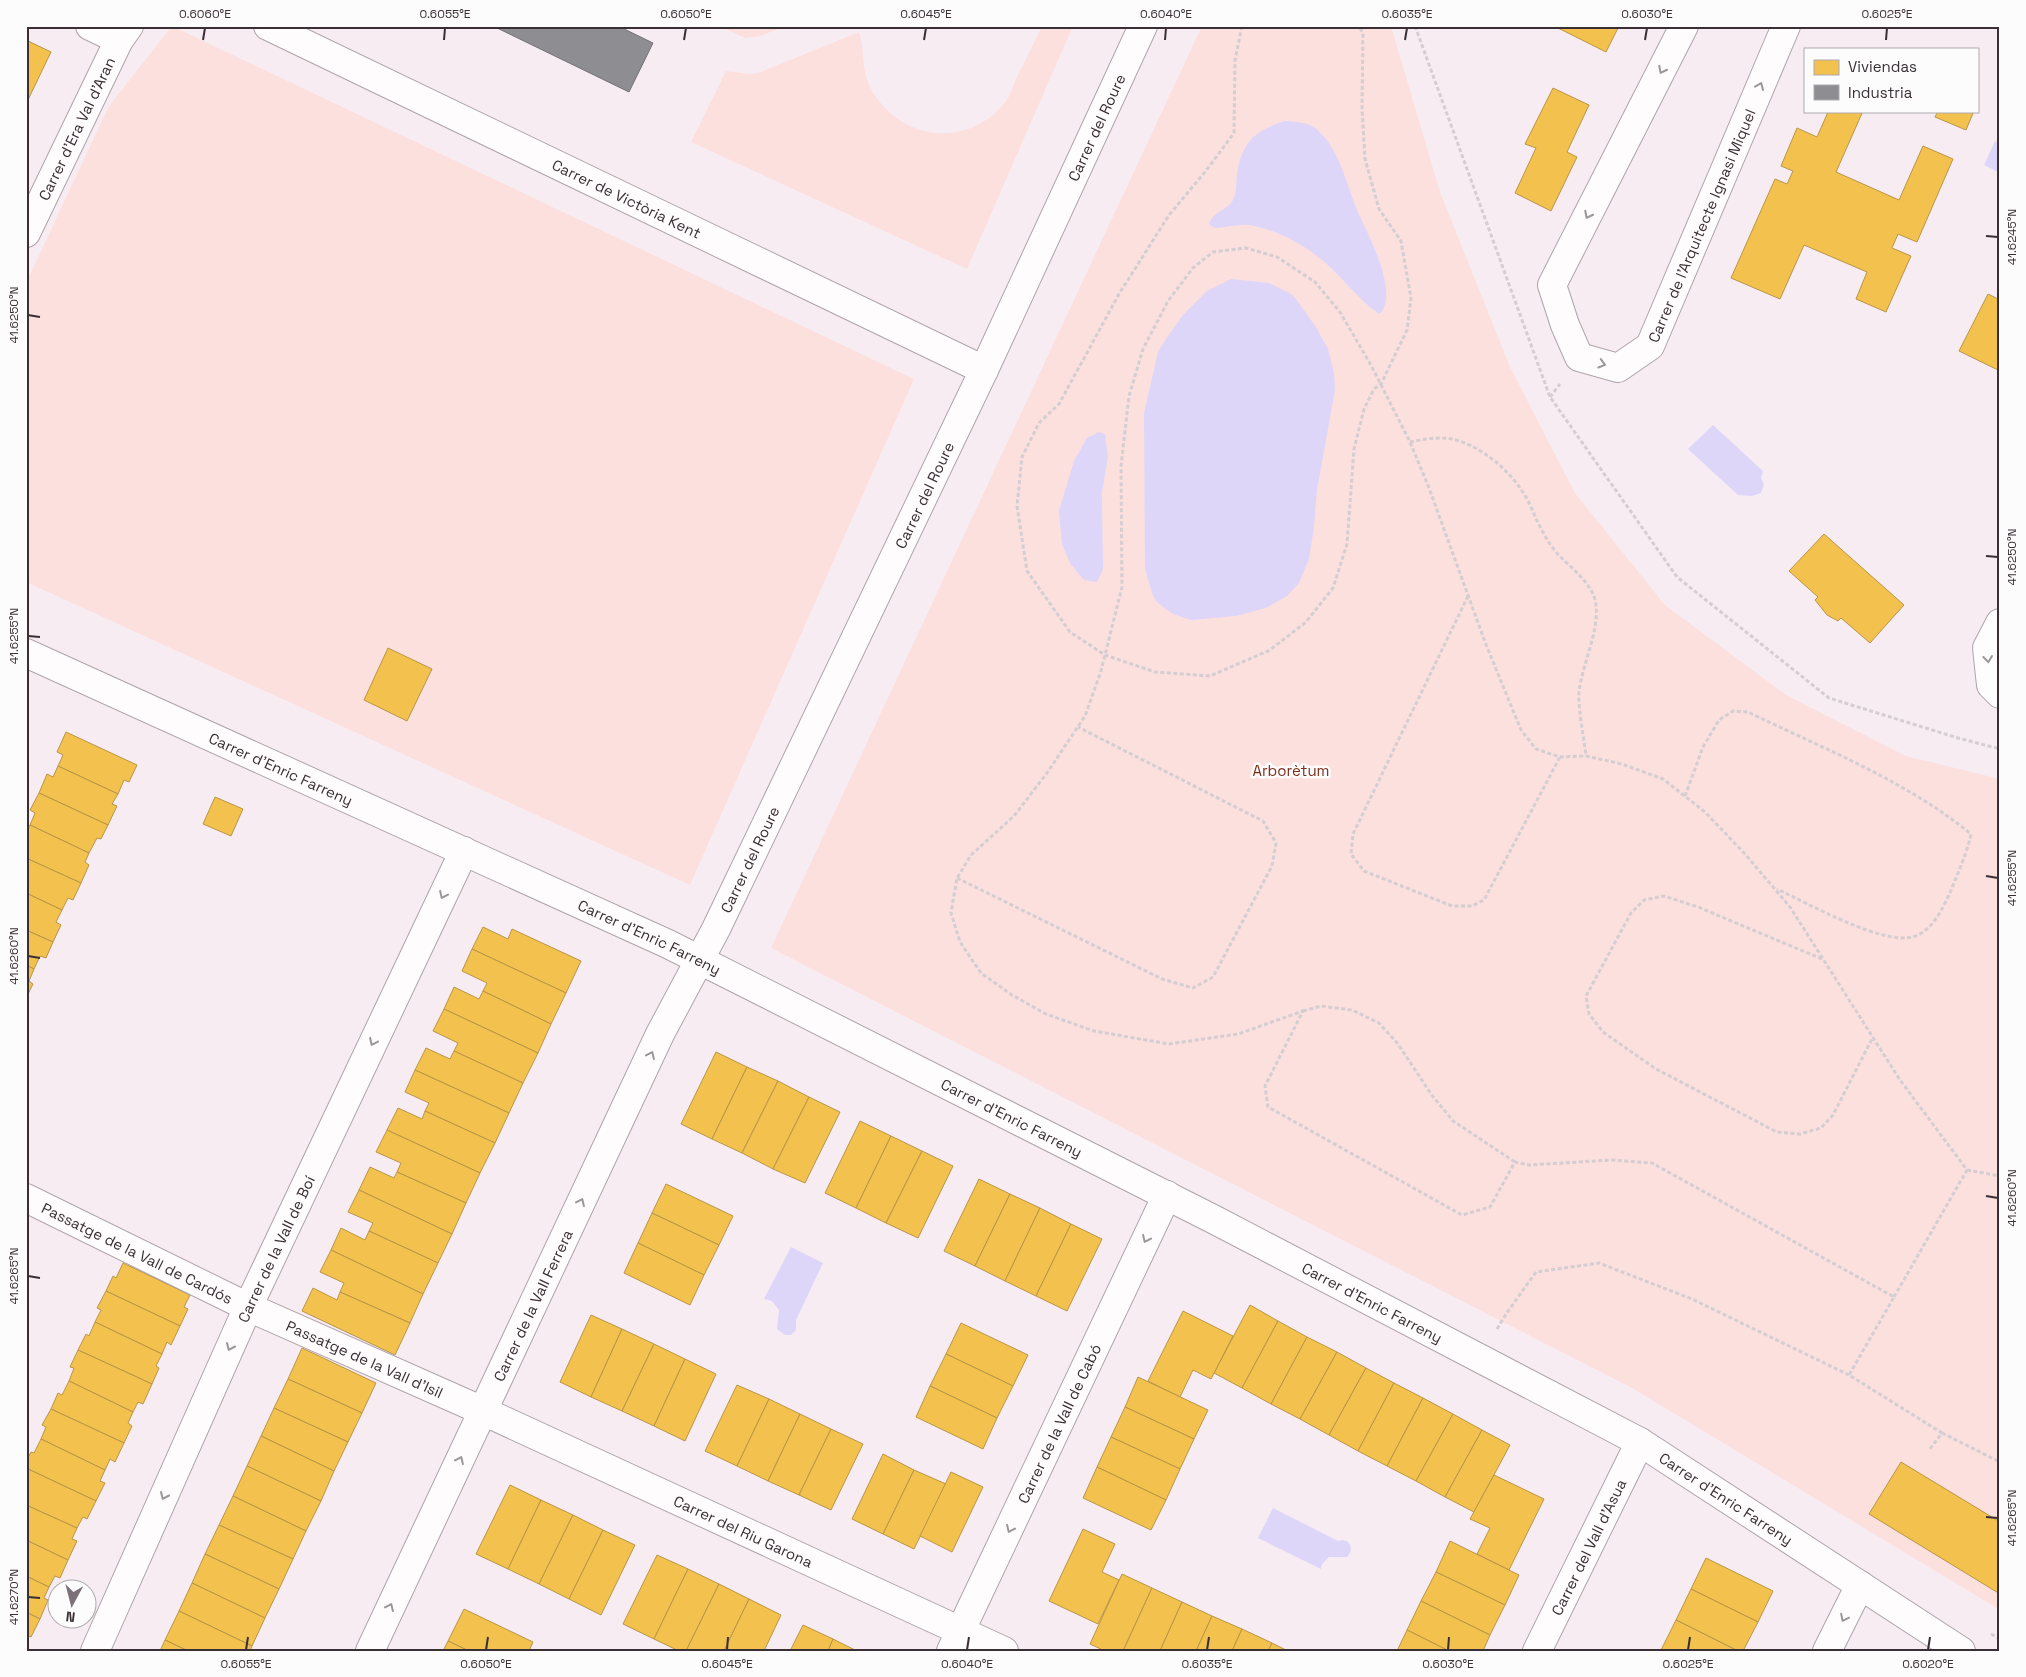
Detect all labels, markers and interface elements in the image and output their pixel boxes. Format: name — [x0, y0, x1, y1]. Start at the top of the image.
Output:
text: 0.6060°E — [179, 6, 231, 22]
text: 0.6055°E — [419, 6, 471, 22]
text: 0.6050°E — [660, 6, 712, 22]
text: 0.6045°E — [900, 6, 952, 22]
text: 0.6040°E — [1140, 6, 1192, 22]
text: 0.6035°E — [1381, 6, 1433, 22]
text: 0.6030°E — [1621, 6, 1673, 22]
text: 0.6025°E — [1861, 6, 1913, 22]
legend — [1804, 48, 1978, 112]
street label: Carrer d'Era Val d'Aran — [34, 54, 119, 203]
text: Viviendas — [1848, 57, 1917, 76]
one-way arrow — [1658, 65, 1668, 74]
street label: Carrer del Roure — [1063, 71, 1129, 184]
one-way arrow — [1754, 82, 1765, 91]
text: Industria — [1848, 83, 1913, 102]
street label: Carrer de l'Arquitecte Ignasi Miquel — [1643, 106, 1759, 345]
street label: Carrer de Victòria Kent — [549, 154, 704, 242]
one-way arrow — [1584, 209, 1594, 218]
text: 41.6245°N — [2004, 209, 2020, 265]
text: 41.6250°N — [6, 286, 22, 344]
one-way arrow — [1598, 358, 1606, 368]
street label: Carrer del Roure — [890, 439, 958, 551]
text: 41.6250°N — [2004, 528, 2020, 586]
text: 41.6255°N — [6, 608, 22, 664]
one-way arrow — [1982, 655, 1993, 663]
street label: Carrer d'Enric Farreny — [206, 728, 356, 809]
park label: Arborètum — [1253, 761, 1330, 780]
street label: Carrer del Roure — [716, 803, 783, 916]
text: 41.6255°N — [2004, 850, 2020, 906]
one-way arrow — [439, 890, 449, 899]
street label: Carrer d'Enric Farreny — [575, 895, 724, 979]
text: 41.6260°N — [6, 927, 22, 985]
one-way arrow — [369, 1037, 380, 1046]
one-way arrow — [644, 1051, 655, 1060]
street label: Carrer d'Enric Farreny — [938, 1074, 1086, 1161]
text: 41.6260°N — [2004, 1169, 2020, 1227]
street label: Carrer de la Vall de Boí — [233, 1172, 319, 1325]
street label: Passatge de la Vall de Cardós — [39, 1198, 236, 1308]
one-way arrow — [575, 1198, 586, 1207]
street label: Carrer de la Vall Ferrera — [489, 1226, 576, 1384]
one-way arrow — [1142, 1234, 1152, 1243]
text: 41.6265°N — [6, 1248, 22, 1304]
street label: Carrer d'Enric Farreny — [1299, 1258, 1446, 1347]
street label: Passatge de la Vall d'Isil — [283, 1316, 446, 1402]
street label: Carrer de la Vall de Cabó — [1013, 1340, 1105, 1506]
one-way arrow — [225, 1342, 236, 1351]
street label: Carrer d'Enric Farreny — [1656, 1448, 1797, 1549]
one-way arrow — [453, 1456, 464, 1465]
street label: Carrer del Vall d'Asua — [1547, 1475, 1630, 1618]
text: 41.6265°N — [2004, 1490, 2020, 1546]
one-way arrow — [159, 1491, 170, 1500]
street label: Carrer del Riu Garona — [671, 1491, 816, 1571]
one-way arrow — [1006, 1524, 1016, 1533]
text: 41.6270°N — [6, 1569, 22, 1625]
north arrow — [48, 1580, 98, 1630]
one-way arrow — [384, 1603, 395, 1612]
text: N — [65, 1607, 76, 1626]
one-way arrow — [1839, 1613, 1850, 1622]
text: 0.6055°E — [220, 1656, 272, 1672]
text: 0.6050°E — [460, 1656, 512, 1672]
text: 0.6045°E — [701, 1656, 753, 1672]
text: 0.6040°E — [941, 1656, 993, 1672]
text: 0.6035°E — [1181, 1656, 1233, 1672]
text: 0.6030°E — [1422, 1656, 1474, 1672]
text: 0.6025°E — [1662, 1656, 1714, 1672]
text: 0.6020°E — [1902, 1656, 1954, 1672]

